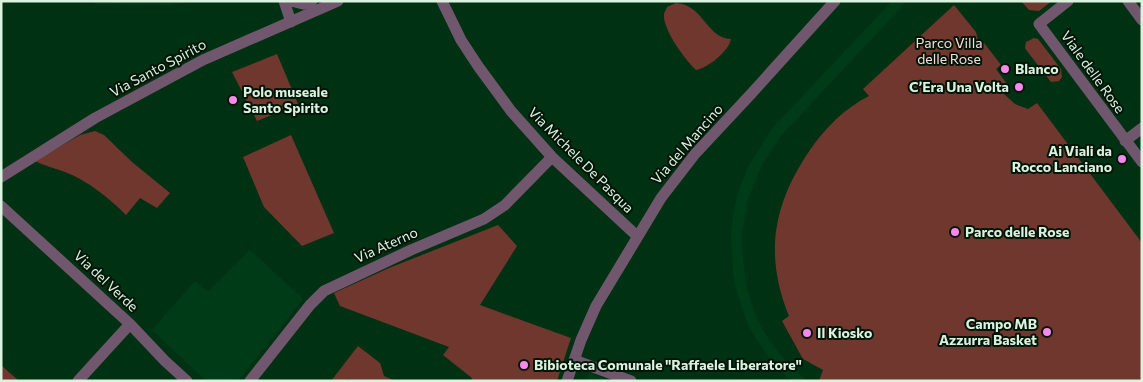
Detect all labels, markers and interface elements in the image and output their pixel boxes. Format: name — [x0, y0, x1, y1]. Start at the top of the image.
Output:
street label: Viale delle Rose — [1058, 27, 1129, 116]
park label: Parco Villa delle Rose — [915, 34, 983, 67]
street label: Via Santo Spirito — [107, 35, 209, 100]
place label: Blanco — [1015, 60, 1059, 77]
marker: Blanco — [999, 63, 1011, 75]
place label: C’Era Una Volta — [909, 78, 1009, 95]
marker: C’Era Una Volta — [1013, 81, 1025, 93]
place label: Polo museale Santo Spirito — [243, 83, 328, 116]
marker: Polo museale Santo Spirito — [227, 94, 239, 106]
street label: Via del Mancino — [647, 100, 726, 187]
street label: Via Michele De Pasqua — [525, 103, 638, 216]
place label: Ai Viali da Rocco Lanciano — [1012, 142, 1112, 175]
marker: Ai Viali da Rocco Lanciano — [1116, 153, 1128, 165]
street label: Via Aterno — [352, 223, 420, 266]
place label: Parco delle Rose — [965, 223, 1069, 240]
marker: Parco delle Rose — [949, 226, 961, 238]
street label: Via del Verde — [71, 247, 142, 315]
place label: Campo MB Azzurra Basket — [939, 315, 1037, 348]
place label: Il Kiosko — [817, 324, 872, 341]
marker: Campo MB Azzurra Basket — [1041, 326, 1053, 338]
marker: Il Kiosko — [801, 327, 813, 339]
place label: Bibioteca Comunale "Raffaele Liberatore" — [534, 356, 802, 373]
marker: Bibioteca Comunale "Raffaele Liberatore" — [518, 359, 530, 371]

